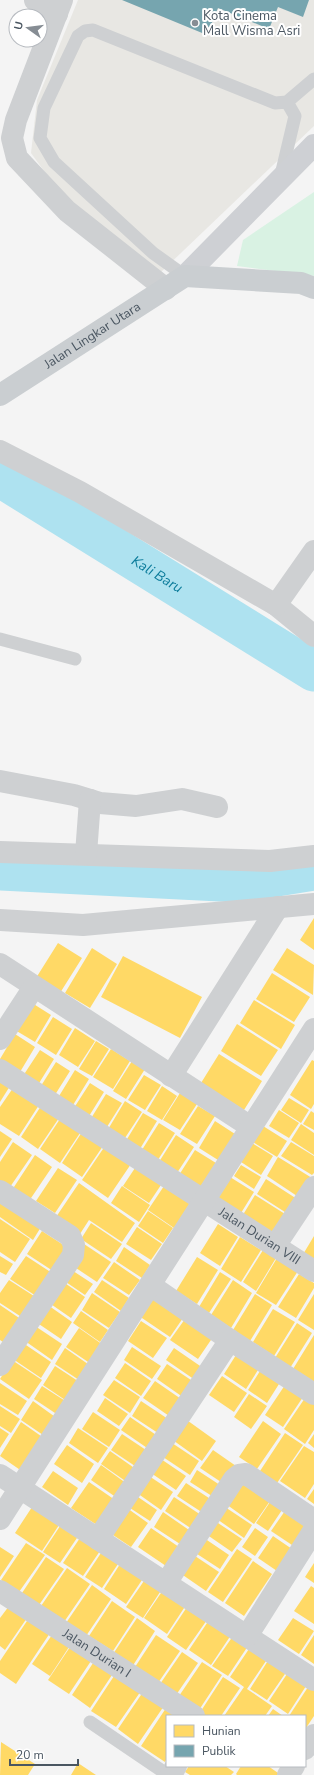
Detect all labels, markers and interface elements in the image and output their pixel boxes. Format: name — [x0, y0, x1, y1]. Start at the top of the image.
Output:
place label: Kota Cinema Mall Wisma Asri — [203, 7, 300, 40]
north arrow — [8, 8, 48, 48]
marker: Kota Cinema Mall Wisma Asri — [190, 18, 200, 28]
text: U — [11, 20, 27, 31]
street label: Jalan Lingkar Utara — [40, 298, 144, 374]
water label: Kali Baru — [128, 551, 187, 597]
street label: Jalan Durian VIII — [214, 1203, 304, 1269]
street label: Jalan Durian I — [58, 1624, 134, 1682]
legend — [166, 1715, 306, 1767]
text: Hunian — [202, 1723, 241, 1739]
scale bar — [10, 1741, 78, 1767]
text: Publik — [202, 1743, 237, 1759]
text: 20 m — [16, 1747, 44, 1763]

